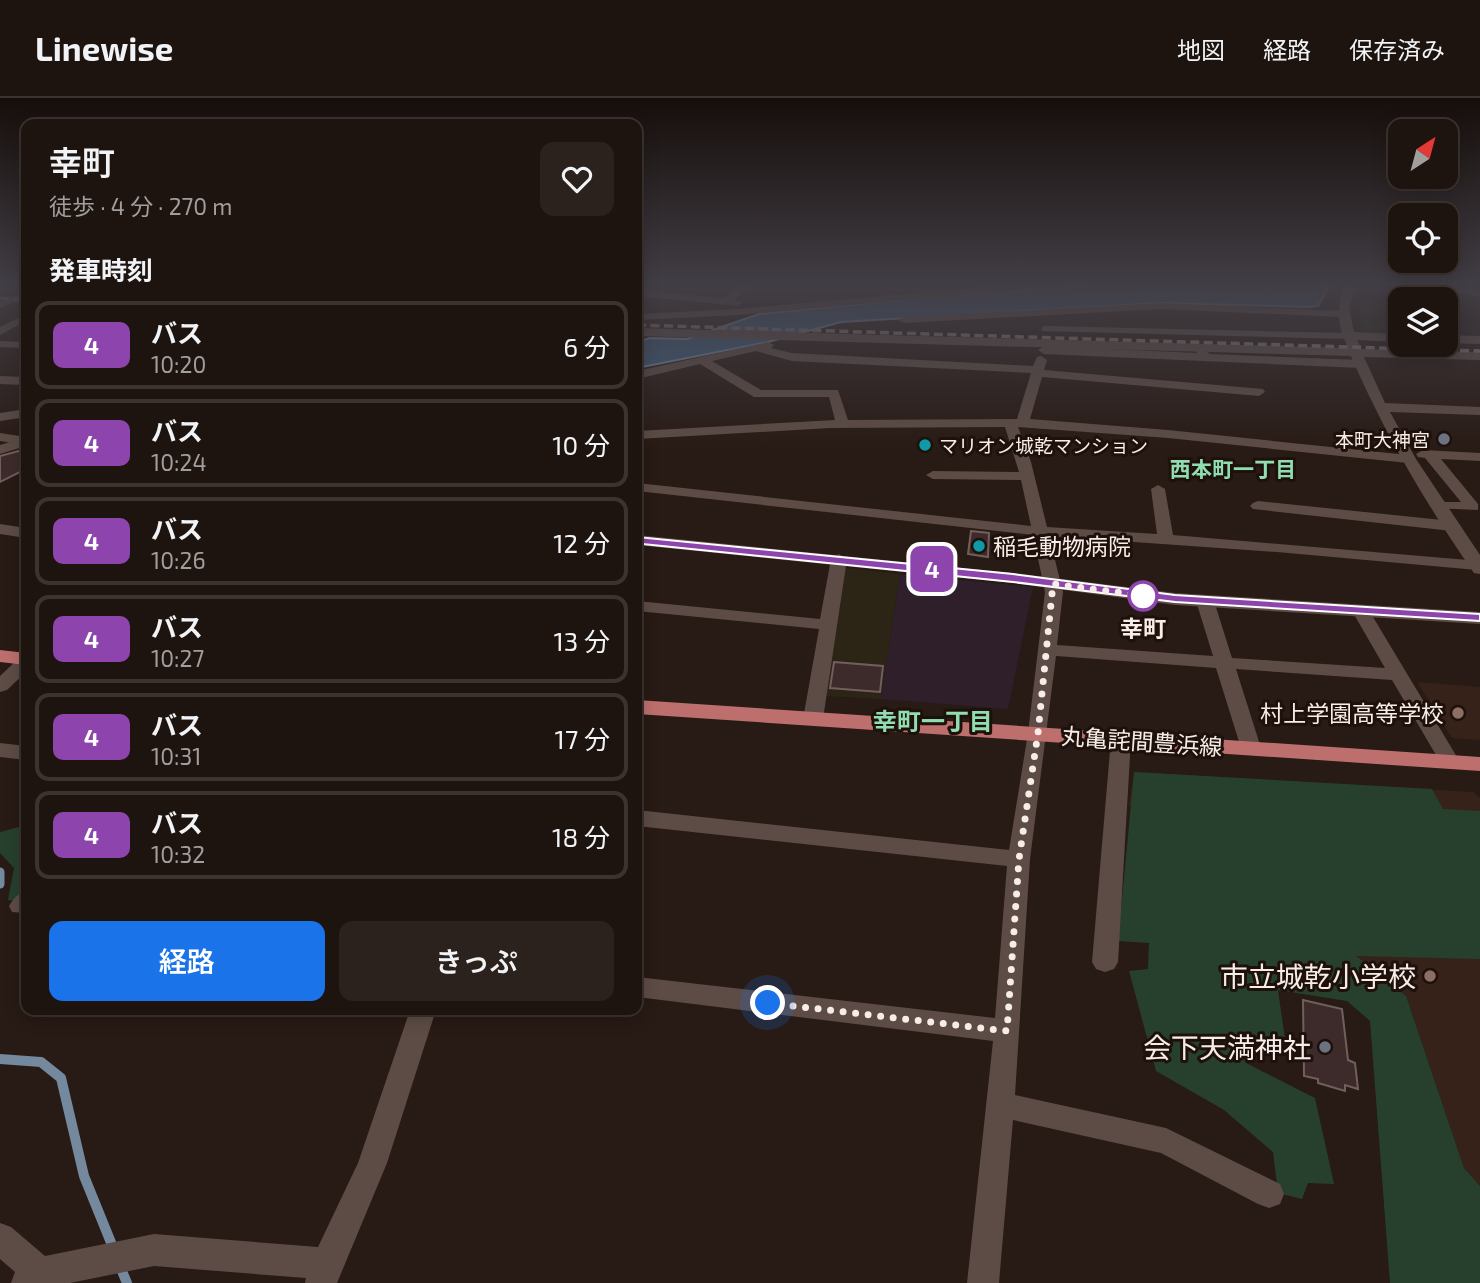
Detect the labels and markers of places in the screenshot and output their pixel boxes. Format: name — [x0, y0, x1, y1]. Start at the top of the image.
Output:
place label: 本町大神宮 — [1335, 428, 1430, 451]
marker: 本町大神宮 — [1436, 431, 1452, 447]
place label: マリオン城乾マンション — [939, 434, 1148, 457]
marker: マリオン城乾マンション — [917, 437, 933, 453]
place label: 稲毛動物病院 — [993, 532, 1131, 560]
marker: 稲毛動物病院 — [971, 538, 987, 554]
marker: 幸町 — [1128, 581, 1158, 611]
place label: 幸町 — [1120, 614, 1166, 642]
place label: 村上学園高等学校 — [1260, 699, 1444, 727]
marker: 村上学園高等学校 — [1450, 705, 1466, 721]
place label: 市立城乾小学校 — [1220, 959, 1416, 993]
marker: 市立城乾小学校 — [1422, 968, 1438, 984]
place label: 会下天満神社 — [1143, 1030, 1311, 1064]
marker: 会下天満神社 — [1317, 1039, 1333, 1055]

